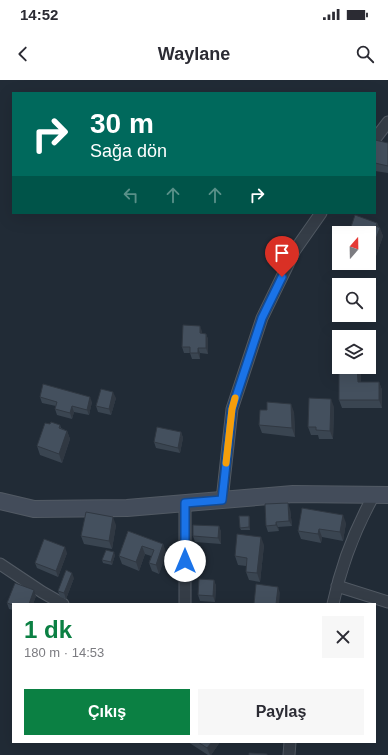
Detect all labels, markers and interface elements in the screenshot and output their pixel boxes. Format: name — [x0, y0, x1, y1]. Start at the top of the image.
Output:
text: 14:52 — [20, 6, 58, 23]
icon: back — [12, 43, 34, 65]
icon: search — [354, 43, 376, 65]
text: Waylane — [158, 44, 230, 64]
icon: right — [24, 108, 76, 160]
text: 30 m — [90, 108, 154, 139]
text: Sağa dön — [90, 141, 167, 161]
icon: left — [120, 184, 142, 206]
icon: ahead — [162, 184, 184, 206]
icon: ahead — [204, 184, 226, 206]
icon: right — [246, 184, 268, 206]
north arrow — [332, 226, 376, 270]
map controls — [332, 226, 376, 374]
pin — [265, 236, 299, 277]
icon: arrive — [271, 242, 293, 264]
button: search — [332, 278, 376, 322]
button: layers — [332, 330, 376, 374]
position arrow — [164, 540, 206, 582]
text: 1 dk — [24, 616, 72, 643]
button: close — [322, 616, 364, 658]
text: 180 m · 14:53 — [24, 645, 104, 660]
button: Çıkış — [24, 689, 190, 735]
button: Paylaş — [198, 689, 364, 735]

